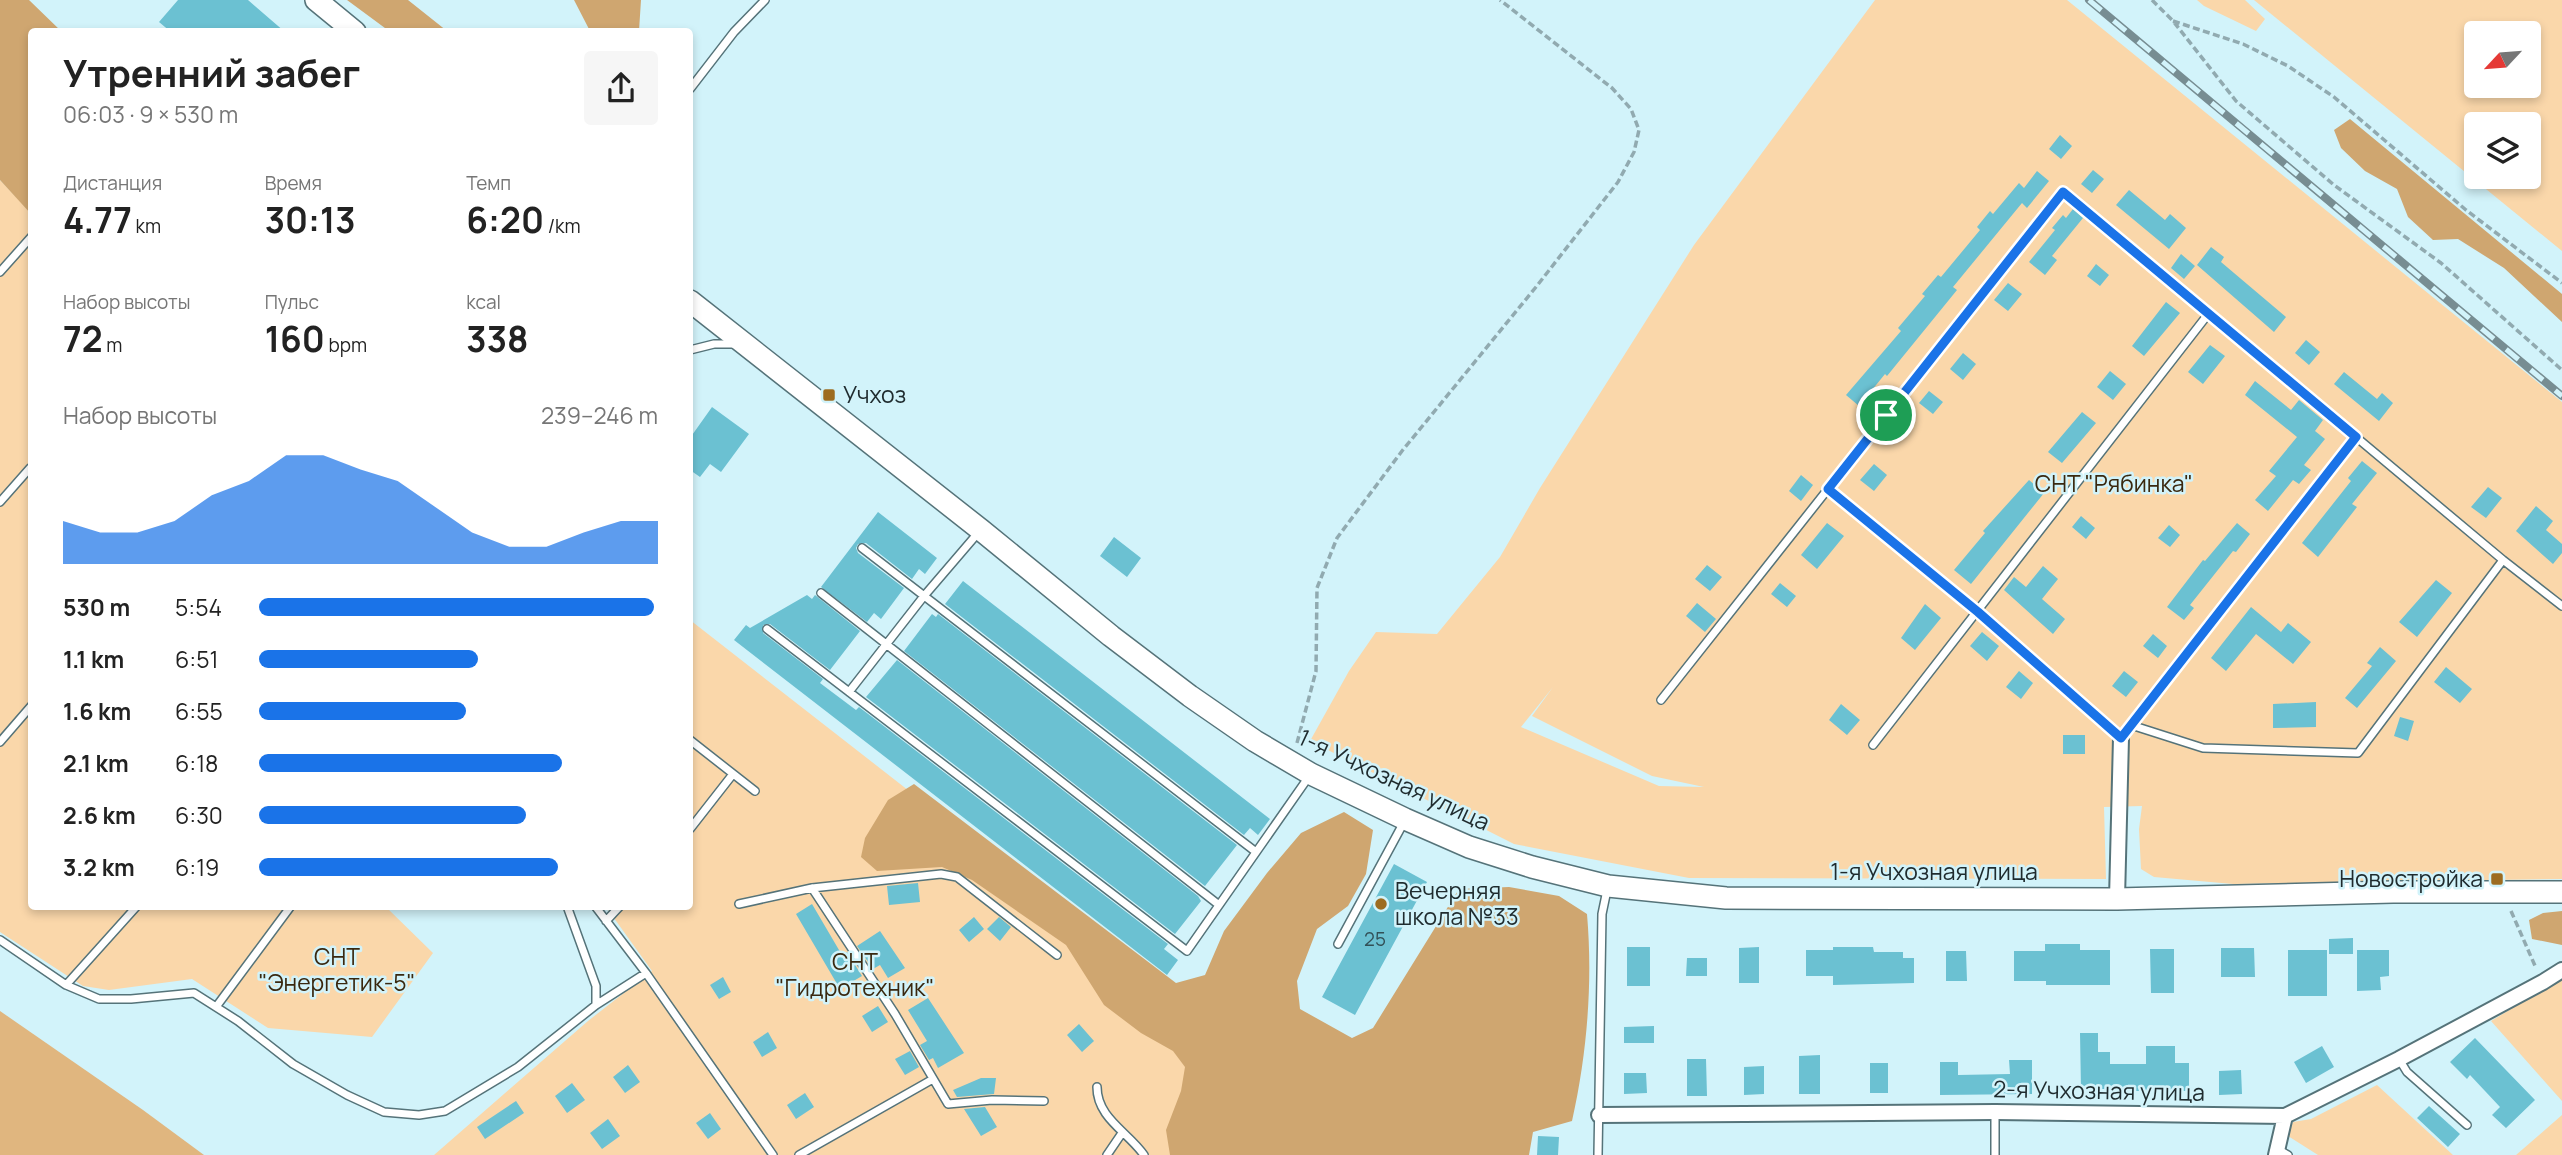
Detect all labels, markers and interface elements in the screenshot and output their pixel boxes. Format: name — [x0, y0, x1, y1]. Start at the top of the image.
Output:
north arrow — [2464, 21, 2541, 98]
map controls — [2464, 21, 2541, 189]
text: Утренний забег — [63, 46, 360, 98]
button: share — [584, 51, 658, 125]
text: 06:03 · 9 × 530 m — [63, 98, 238, 130]
button: layers — [2464, 112, 2541, 189]
text: Дистанция — [63, 170, 162, 196]
text: Время — [265, 170, 322, 196]
text: Темп — [466, 170, 511, 196]
text: 4.77 — [63, 196, 132, 244]
text: 30:13 — [265, 196, 356, 244]
text: 6:20 — [466, 196, 544, 244]
text: km — [132, 213, 161, 239]
text: /km — [544, 213, 581, 239]
text: Набор высоты — [63, 289, 190, 315]
text: Пульс — [265, 289, 319, 315]
text: kcal — [466, 289, 501, 315]
text: 72 — [63, 315, 103, 363]
text: 160 — [265, 315, 325, 363]
text: 338 — [466, 315, 528, 363]
text: m — [103, 332, 122, 358]
text: bpm — [325, 332, 367, 358]
place label: Учхоз — [843, 378, 906, 410]
pin — [1856, 385, 1916, 445]
marker: Учхоз — [821, 387, 837, 403]
icon: arrive — [1867, 396, 1905, 434]
text: Набор высоты — [63, 399, 217, 431]
text: 239–246 m — [541, 399, 658, 431]
park label: СНТ "Рябинка" — [2035, 467, 2193, 499]
text: 530 m — [63, 591, 130, 623]
text: 5:54 — [175, 591, 222, 623]
text: 1.1 km — [63, 643, 124, 675]
text: 6:51 — [175, 643, 218, 675]
text: 1.6 km — [63, 695, 131, 727]
text: 6:55 — [175, 695, 223, 727]
street label: 1-я Учхозная улица — [1294, 721, 1495, 837]
text: 2.1 km — [63, 747, 129, 779]
text: 6:18 — [175, 747, 218, 779]
text: 2.6 km — [63, 799, 136, 831]
text: 6:30 — [175, 799, 223, 831]
text: 3.2 km — [63, 851, 135, 883]
text: 6:19 — [175, 851, 219, 883]
street label: 1-я Учхозная улица — [1830, 855, 2038, 887]
place label: Новостройка — [2339, 862, 2483, 894]
marker: Новостройка — [2489, 871, 2505, 887]
place label: Вечерняя школа №33 — [1395, 874, 1519, 932]
marker: Вечерняя школа №33 — [1373, 896, 1389, 912]
house number: 25 — [1364, 926, 1386, 952]
park label: СНТ "Энергетик-5" — [258, 940, 416, 998]
park label: СНТ "Гидротехник" — [776, 945, 934, 1003]
street label: 2-я Учхозная улица — [1993, 1072, 2205, 1108]

